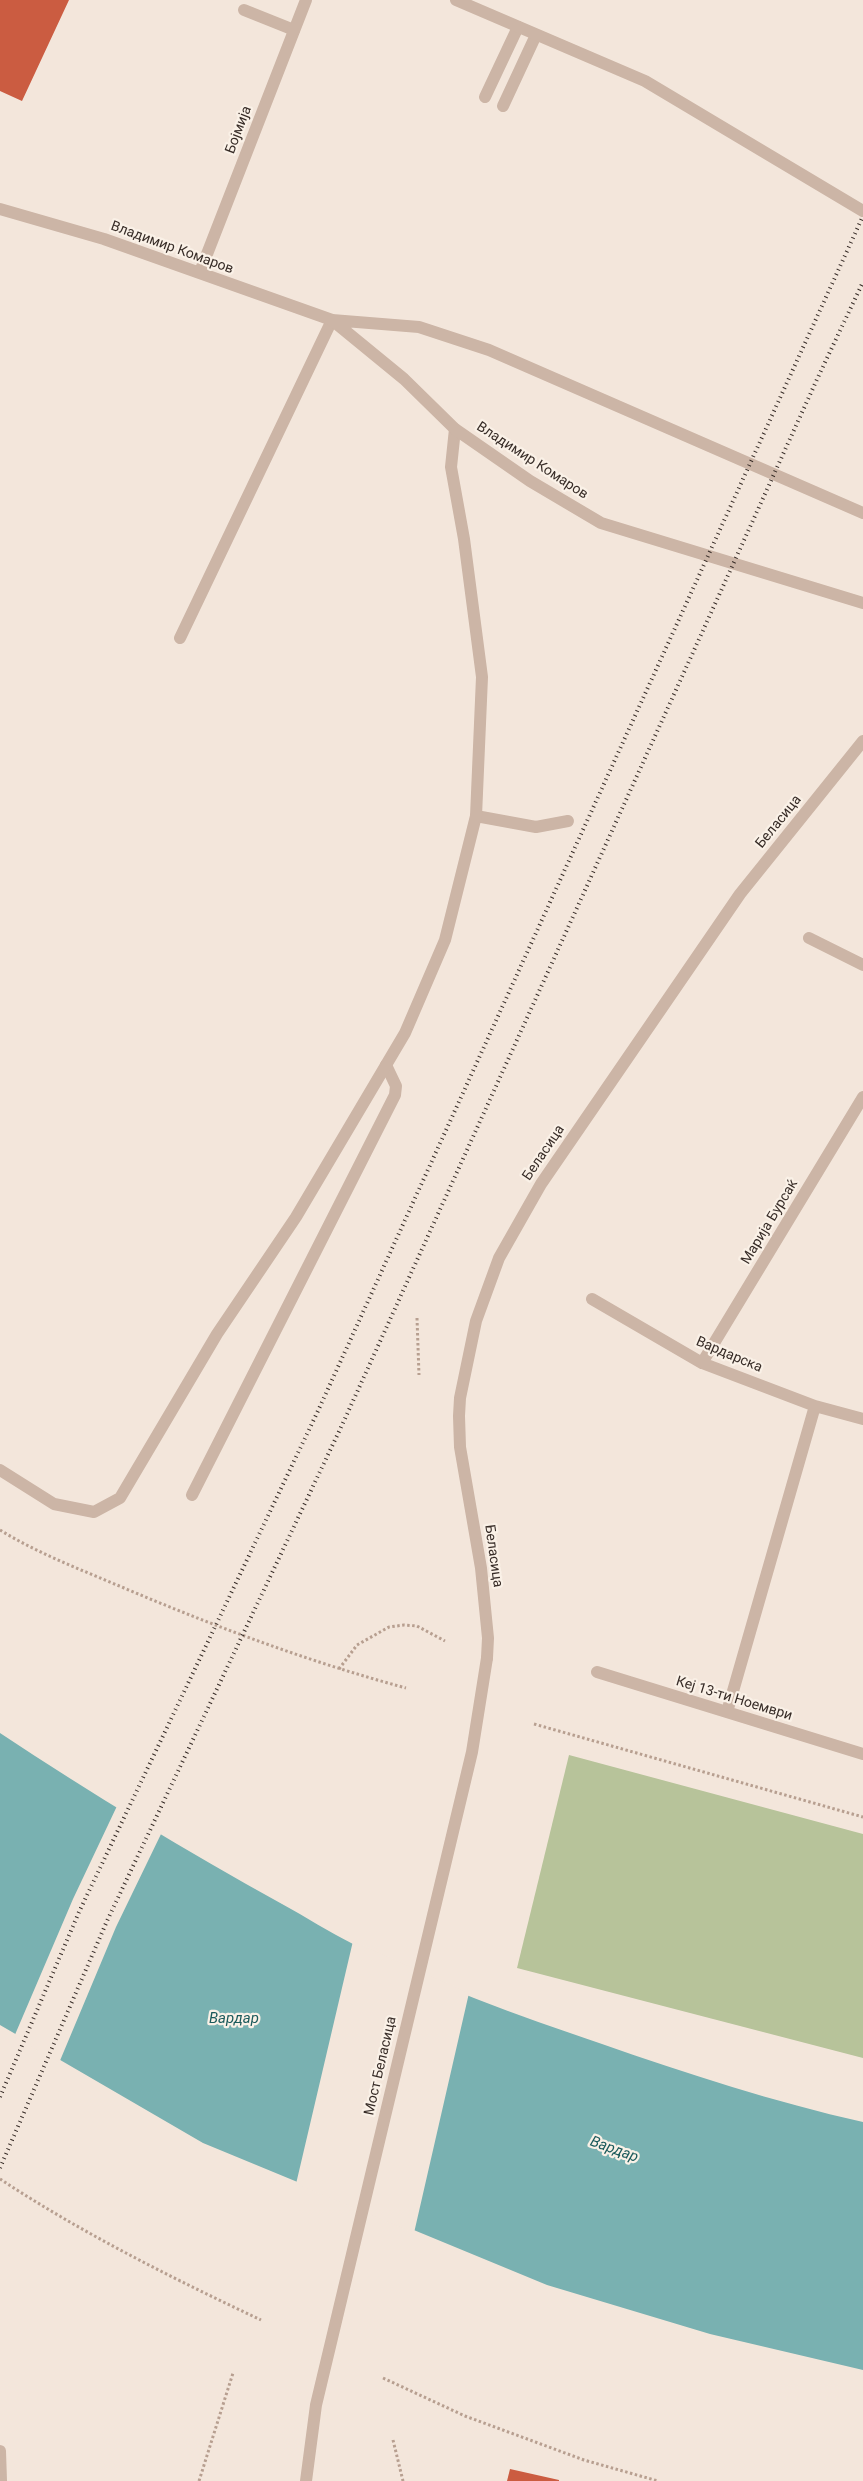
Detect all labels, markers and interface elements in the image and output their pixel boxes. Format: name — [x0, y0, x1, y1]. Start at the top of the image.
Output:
street label: Бојмија — [222, 104, 256, 156]
street label: Владимир Комаров — [108, 218, 236, 278]
street label: Владимир Комаров — [473, 419, 591, 503]
street label: Беласица — [753, 792, 805, 852]
street label: Беласица — [519, 1122, 569, 1184]
street label: Марија Бурсаќ — [738, 1177, 802, 1267]
street label: Вардарска — [693, 1333, 765, 1377]
street label: Беласица — [480, 1523, 506, 1589]
street label: Кеј 13-ти Ноември — [674, 1673, 794, 1725]
water label: Вардар — [209, 2010, 259, 2028]
street label: Мост Беласица — [361, 2015, 401, 2117]
water label: Вардар — [587, 2133, 641, 2167]

